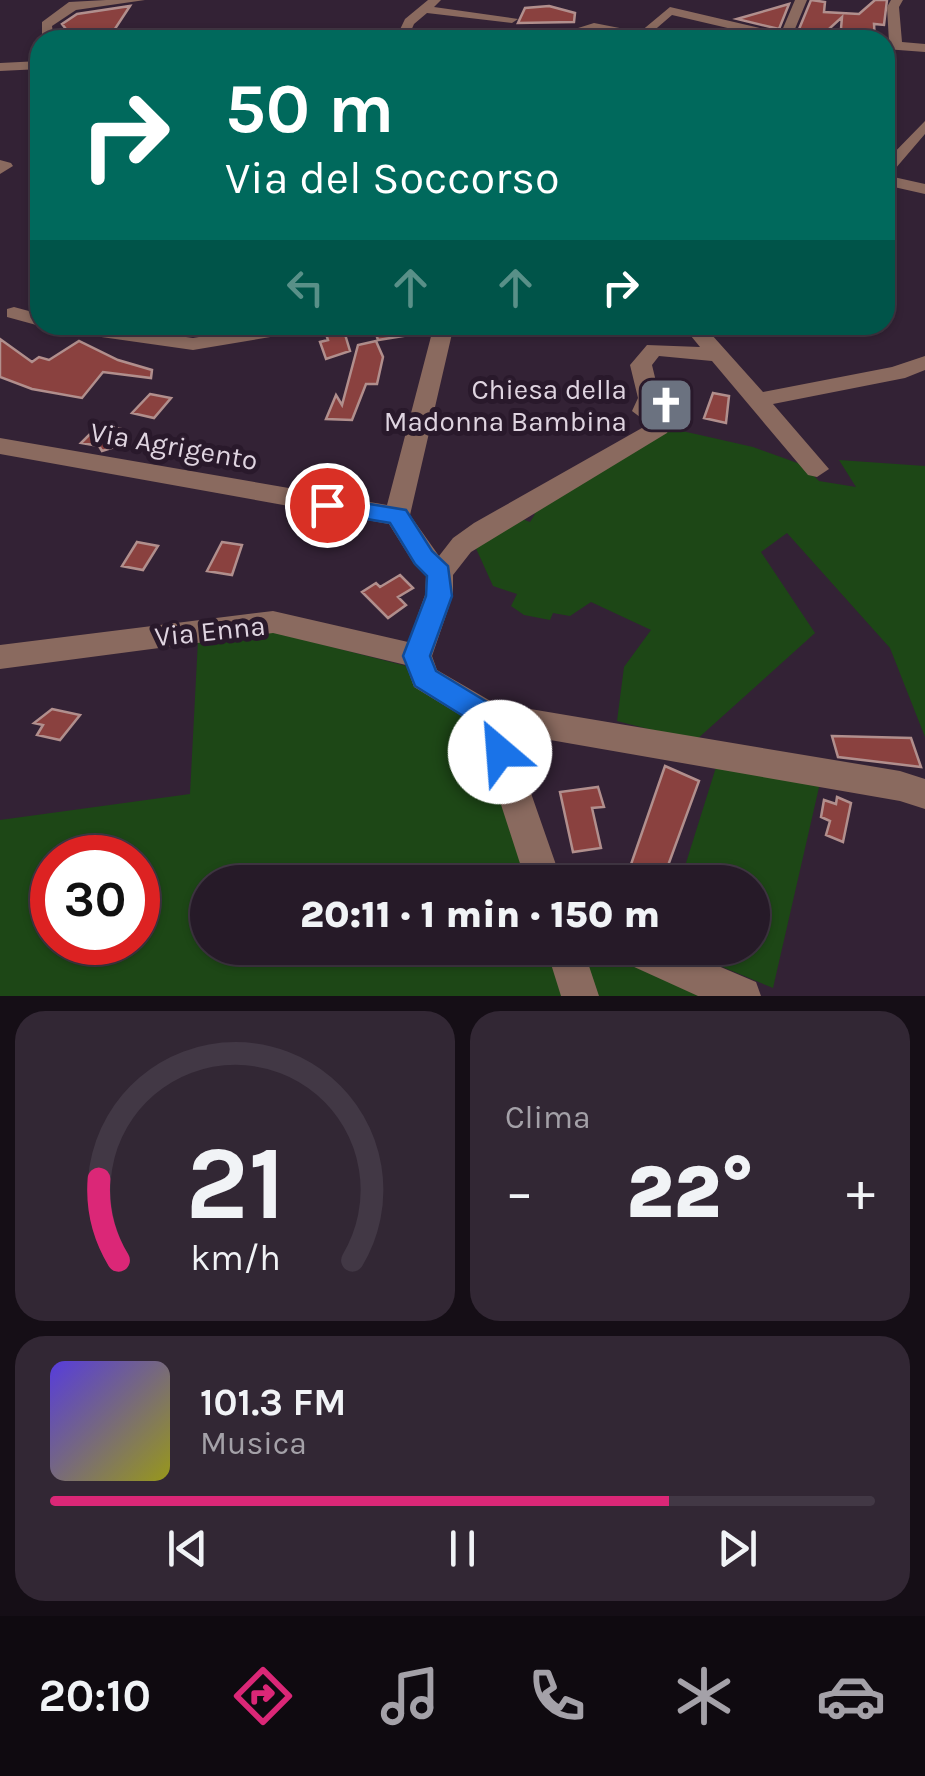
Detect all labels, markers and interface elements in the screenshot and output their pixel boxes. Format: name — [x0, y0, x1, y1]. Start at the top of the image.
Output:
text: 50 m — [225, 68, 394, 150]
icon: right — [60, 70, 190, 200]
text: Via del Soccorso — [225, 152, 560, 204]
icon: left — [278, 260, 333, 315]
icon: ahead — [383, 260, 438, 315]
icon: ahead — [488, 260, 543, 315]
icon: right — [593, 260, 648, 315]
place label: Chiesa della Madonna Bambina — [384, 373, 627, 438]
church icon: Chiesa della Madonna Bambina — [636, 375, 696, 435]
street label: Via Agrigento — [88, 415, 260, 477]
pin — [285, 463, 370, 548]
icon: arrive — [300, 478, 355, 533]
street label: Via Enna — [153, 609, 267, 653]
position arrow — [448, 700, 552, 804]
speed limit sign: 30 — [30, 835, 160, 965]
text: 20:11 · 1 min · 150 m — [300, 892, 660, 937]
text: Clima — [505, 1099, 591, 1136]
text: 21 — [185, 1123, 285, 1244]
text: 22° — [626, 1148, 754, 1236]
text: − — [505, 1160, 534, 1224]
text: + — [846, 1160, 875, 1224]
text: km/h — [190, 1237, 280, 1279]
text: 101.3 FM — [200, 1380, 347, 1425]
text: Musica — [200, 1425, 307, 1462]
icon: previous — [160, 1521, 215, 1576]
icon: pause — [435, 1521, 490, 1576]
icon: next — [710, 1521, 765, 1576]
icon: directions — [228, 1661, 298, 1731]
icon: music — [375, 1661, 445, 1731]
icon: phone — [522, 1661, 592, 1731]
icon: climate — [669, 1661, 739, 1731]
icon: car — [816, 1661, 886, 1731]
text: 20:10 — [39, 1670, 151, 1722]

